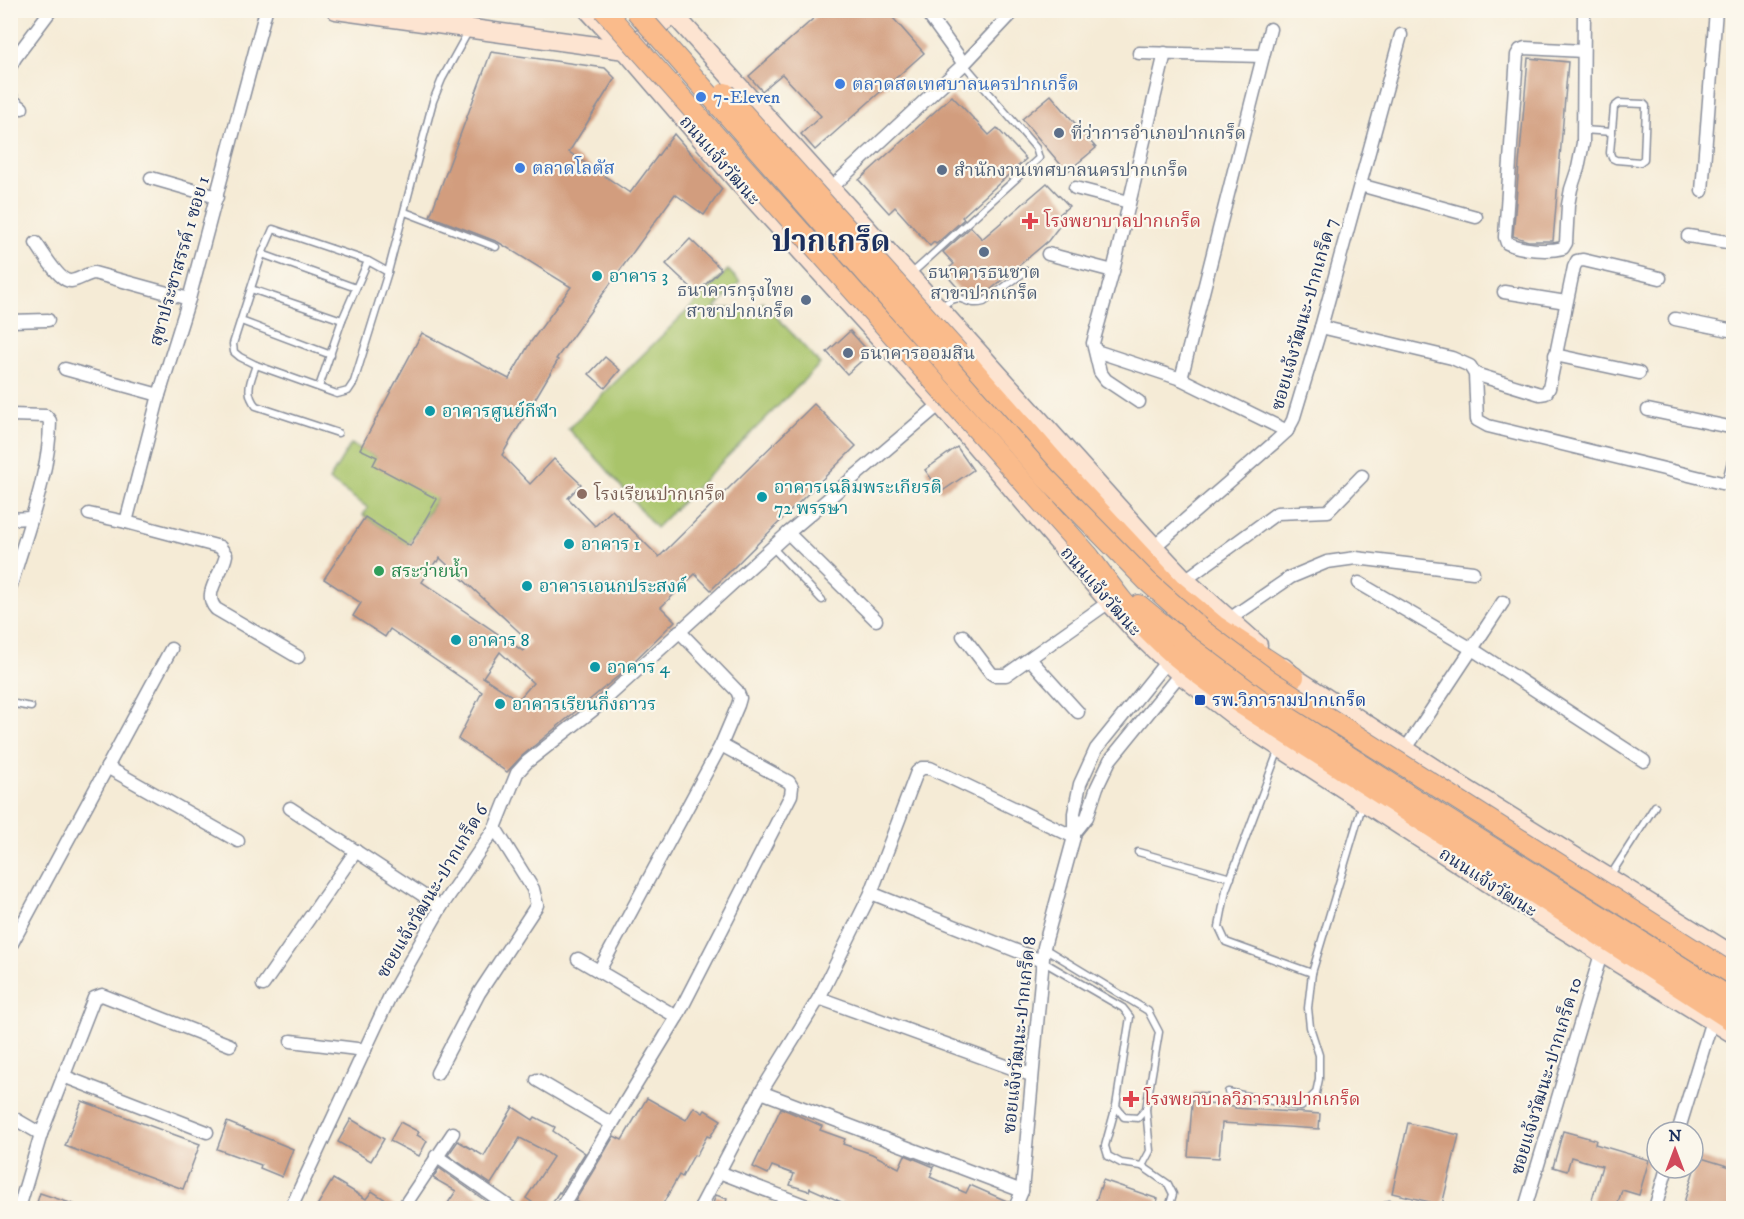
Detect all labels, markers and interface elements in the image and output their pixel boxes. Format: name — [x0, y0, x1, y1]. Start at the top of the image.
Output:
place label: ตลาดสดเทศบาลนครปากเกร็ด — [852, 74, 1079, 96]
marker: ตลาดสดเทศบาลนครปากเกร็ด — [833, 77, 847, 91]
place label: 7-Eleven — [713, 87, 781, 109]
marker: 7-Eleven — [694, 90, 708, 104]
street label: ถนนแจ้งวัฒนะ — [674, 111, 764, 210]
place label: ที่ว่าการอำเภอปากเกร็ด — [1071, 119, 1246, 145]
marker: ที่ว่าการอำเภอปากเกร็ด — [1052, 126, 1066, 140]
place label: ตลาดโลตัส — [532, 155, 615, 180]
place label: สำนักงานเทศบาลนครปากเกร็ด — [954, 160, 1188, 182]
marker: ตลาดโลตัส — [513, 161, 527, 175]
marker: สำนักงานเทศบาลนครปากเกร็ด — [935, 163, 949, 177]
street label: สุขาประชาสรรค์ 1 ซอย 1 — [144, 174, 215, 349]
place label: โรงพยาบาลปากเกร็ด — [1043, 208, 1201, 233]
marker: โรงพยาบาลปากเกร็ด — [1021, 212, 1039, 230]
street label: ซอยแจ้งวัฒนะ-ปากเกร็ด 7 — [1267, 216, 1343, 413]
district label: ปากเกร็ด — [771, 224, 891, 261]
marker: ธนาคารธนชาต สาขาปากเกร็ด — [977, 245, 991, 259]
place label: ธนาคารธนชาต สาขาปากเกร็ด — [928, 262, 1040, 305]
place label: อาคาร 3 — [609, 266, 668, 288]
marker: อาคาร 3 — [590, 269, 604, 283]
place label: ธนาคารกรุงไทย สาขาปากเกร็ด — [677, 278, 794, 323]
marker: ธนาคารกรุงไทย สาขาปากเกร็ด — [799, 293, 813, 307]
place label: ธนาคารออมสิน — [860, 343, 975, 365]
marker: ธนาคารออมสิน — [841, 346, 855, 360]
place label: อาคารศูนย์กีฬา — [442, 400, 558, 423]
marker: อาคารศูนย์กีฬา — [423, 404, 437, 418]
place label: อาคารเฉลิมพระเกียรติ 72 พรรษา — [774, 477, 942, 520]
place label: โรงเรียนปากเกร็ด — [593, 481, 725, 506]
marker: โรงเรียนปากเกร็ด — [575, 487, 589, 501]
marker: อาคารเฉลิมพระเกียรติ 72 พรรษา — [755, 490, 769, 504]
place label: อาคาร 1 — [581, 534, 640, 556]
marker: อาคาร 1 — [562, 537, 576, 551]
street label: ถนนแจ้งวัฒนะ — [1055, 542, 1145, 641]
place label: สระว่ายน้ำ — [391, 557, 469, 583]
marker: สระว่ายน้ำ — [372, 564, 386, 578]
place label: อาคารเอนกประสงค์ — [539, 575, 687, 598]
marker: อาคารเอนกประสงค์ — [520, 579, 534, 593]
place label: อาคาร 8 — [468, 630, 529, 652]
marker: อาคาร 8 — [449, 633, 463, 647]
place label: อาคาร 4 — [607, 657, 670, 679]
marker: อาคาร 4 — [588, 660, 602, 674]
place label: อาคารเรียนกึ่งถาวร — [512, 690, 656, 716]
place label: รพ.วิภารามปากเกร็ด — [1212, 690, 1366, 712]
marker: รพ.วิภารามปากเกร็ด — [1193, 693, 1207, 707]
marker: อาคารเรียนกึ่งถาวร — [493, 697, 507, 711]
street label: ซอยแจ้งวัฒนะ-ปากเกร็ด 6 — [372, 800, 494, 982]
street label: ถนนแจ้งวัฒนะ — [1434, 843, 1540, 923]
street label: ซอยแจ้งวัฒนะ-ปากเกร็ด 8 — [999, 935, 1041, 1135]
street label: ซอยแจ้งวัฒนะ-ปากเกร็ด 10 — [1506, 975, 1588, 1178]
place label: โรงพยาบาลวิภารามปากเกร็ด — [1143, 1086, 1360, 1111]
marker: โรงพยาบาลวิภารามปากเกร็ด — [1122, 1090, 1140, 1108]
north arrow — [1645, 1120, 1705, 1180]
text: N — [1668, 1126, 1682, 1146]

